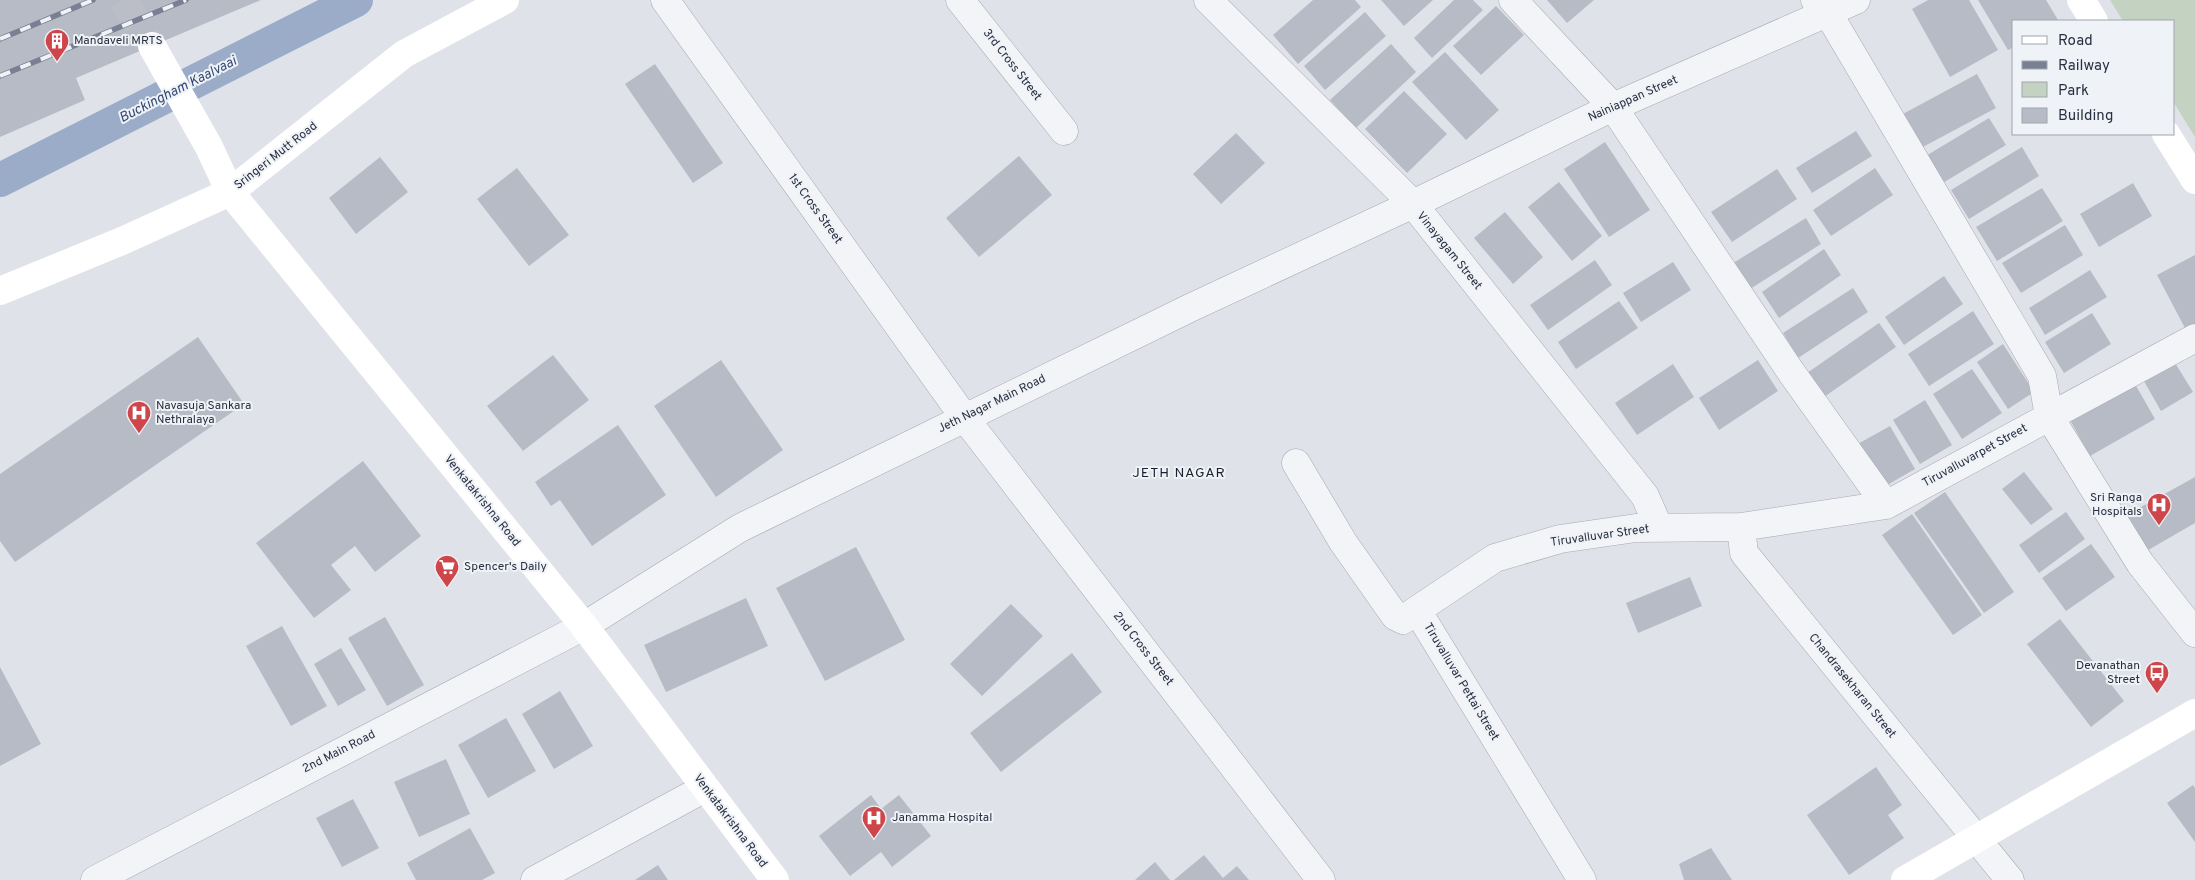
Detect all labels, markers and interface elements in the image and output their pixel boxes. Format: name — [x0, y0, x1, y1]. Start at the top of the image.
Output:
legend — [2012, 20, 2175, 135]
street label: 3rd Cross Street — [979, 26, 1045, 104]
building icon: Mandaveli MRTS — [44, 28, 70, 62]
text: Road — [2058, 32, 2093, 51]
place label: Mandaveli MRTS — [74, 33, 163, 49]
water label: Buckingham Kaalvaai — [116, 52, 241, 127]
text: Railway — [2058, 57, 2110, 76]
street label: Nainiappan Street — [1586, 72, 1680, 126]
text: Park — [2058, 82, 2089, 101]
text: Building — [2058, 107, 2113, 126]
street label: Sringeri Mutt Road — [231, 118, 321, 194]
street label: 1st Cross Street — [784, 171, 846, 247]
street label: Vinayagam Street — [1413, 209, 1485, 293]
street label: Jeth Nagar Main Road — [935, 371, 1049, 437]
place label: Navasuja Sankara Nethralaya — [156, 398, 251, 428]
hospital icon: Navasuja Sankara Nethralaya — [126, 400, 152, 434]
street label: Tiruvalluvarpet Street — [1920, 421, 2030, 491]
street label: Venkatakrishna Road — [440, 452, 524, 550]
district label: JETH NAGAR — [1132, 465, 1226, 482]
place label: Sri Ranga Hospitals — [2090, 490, 2142, 520]
hospital icon: Sri Ranga Hospitals — [2146, 492, 2172, 526]
street label: Tiruvalluvar Street — [1549, 521, 1651, 551]
supermarket icon: Spencer's Daily — [434, 554, 460, 588]
place label: Spencer's Daily — [464, 559, 547, 575]
street label: 2nd Cross Street — [1109, 609, 1177, 689]
street label: Tiruvalluvar Pettai Street — [1419, 620, 1503, 744]
street label: Chandrasekharan Street — [1805, 630, 1899, 742]
place label: Devanathan Street — [2076, 658, 2140, 688]
bus stop icon: Devanathan Street — [2144, 660, 2170, 694]
street label: 2nd Main Road — [300, 727, 378, 777]
street label: Venkatakrishna Road — [690, 771, 770, 871]
hospital icon: Janamma Hospital — [861, 805, 887, 839]
place label: Janamma Hospital — [892, 810, 992, 826]

